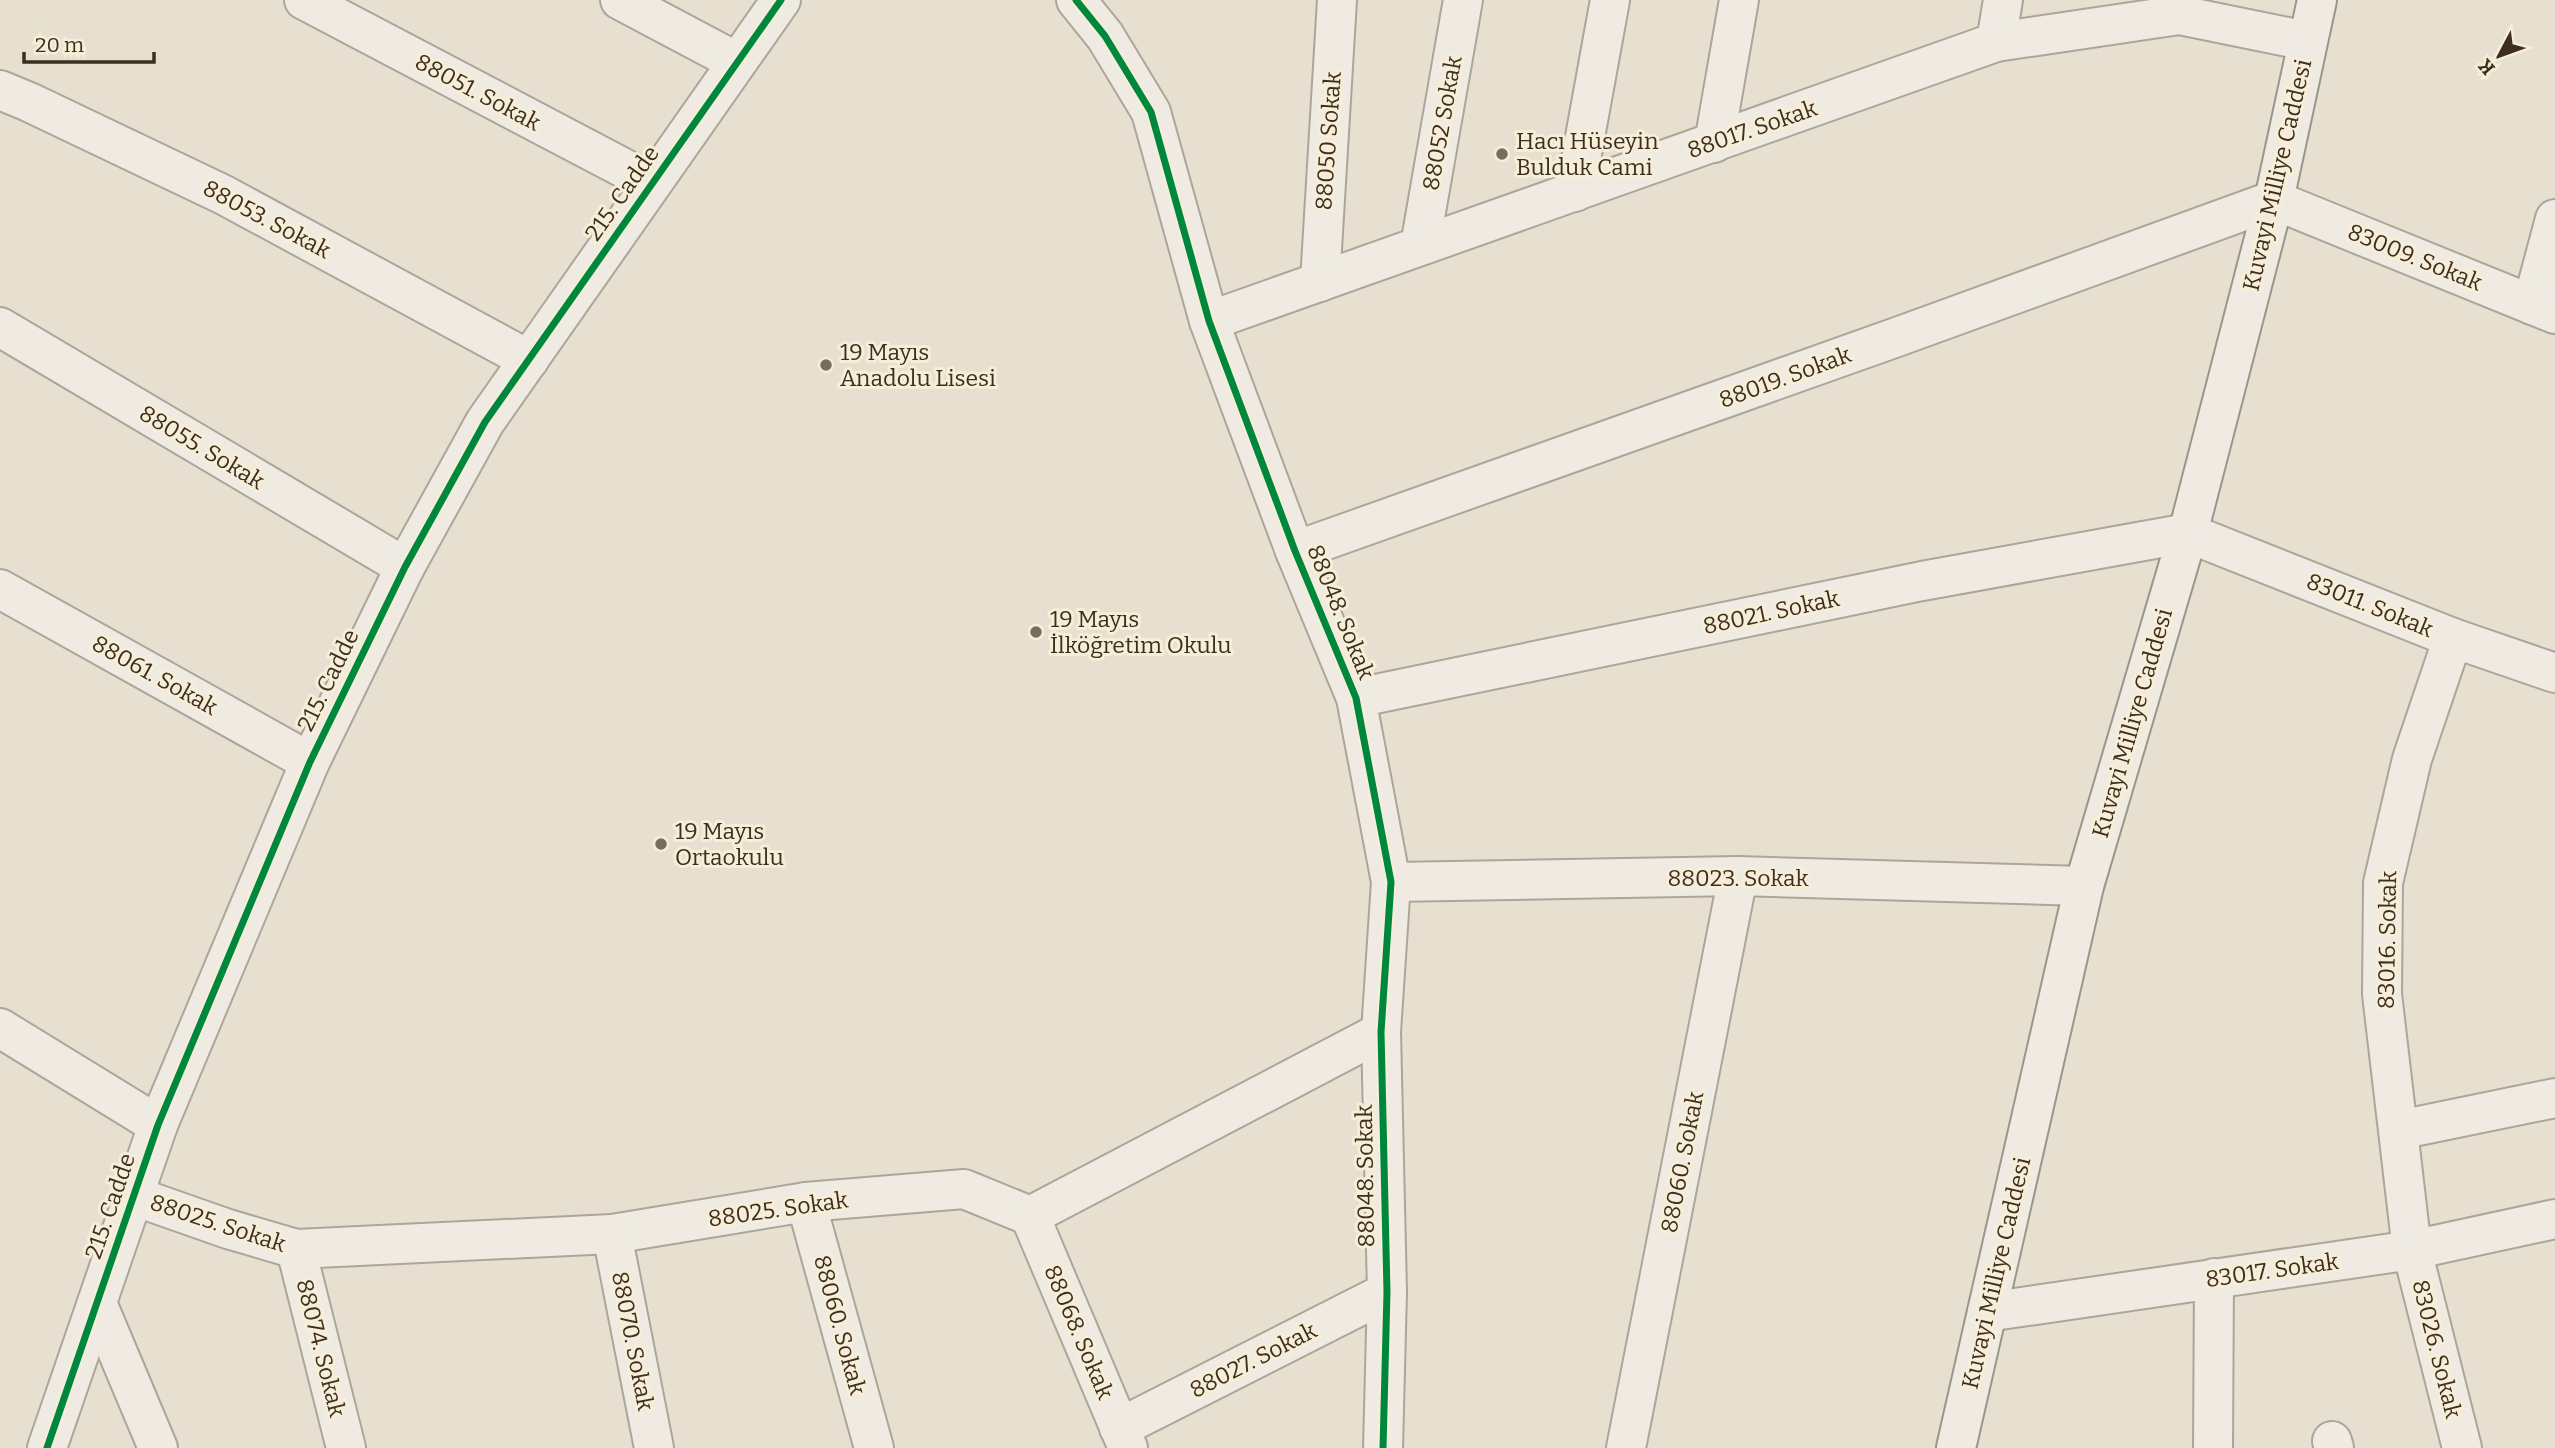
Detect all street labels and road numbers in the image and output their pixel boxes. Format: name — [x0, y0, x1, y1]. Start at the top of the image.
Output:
street label: 88051. Sokak — [411, 47, 545, 137]
street label: 88052 Sokak — [1416, 54, 1468, 192]
street label: Kuvayi Milliye Caddesi — [2237, 56, 2317, 294]
street label: 88050 Sokak — [1309, 71, 1347, 211]
street label: 88017. Sokak — [1684, 94, 1820, 164]
street label: 215. Cadde — [579, 140, 665, 246]
street label: 88053. Sokak — [198, 174, 336, 264]
street label: 83009. Sokak — [2344, 217, 2486, 297]
street label: 88019. Sokak — [1715, 340, 1855, 414]
street label: 88055. Sokak — [134, 399, 270, 495]
street label: 88048. Sokak — [1301, 541, 1381, 683]
street label: 83011. Sokak — [2303, 567, 2437, 643]
street label: 88021. Sokak — [1700, 584, 1842, 640]
street label: Kuvayi Milliye Caddesi — [2086, 605, 2178, 841]
street label: 215. Cadde — [291, 624, 365, 736]
street label: 88061. Sokak — [87, 629, 223, 721]
street label: 88023. Sokak — [1667, 864, 1809, 892]
street label: 83016. Sokak — [2372, 871, 2402, 1009]
street label: 88060. Sokak — [1655, 1089, 1709, 1235]
street label: 88048. Sokak — [1350, 1104, 1380, 1248]
street label: 215. Cadde — [79, 1149, 141, 1263]
street label: Kuvayi Milliye Caddesi — [1956, 1154, 2036, 1392]
street label: 88025. Sokak — [706, 1185, 850, 1233]
street label: 88025. Sokak — [147, 1188, 289, 1258]
street label: 83017. Sokak — [2204, 1247, 2340, 1293]
street label: 88060. Sokak — [808, 1252, 872, 1398]
street label: 88068. Sokak — [1038, 1261, 1120, 1403]
street label: 88070. Sokak — [606, 1269, 660, 1413]
street label: 88074. Sokak — [290, 1276, 352, 1420]
street label: 83026. Sokak — [2406, 1277, 2468, 1421]
street label: 88027. Sokak — [1185, 1316, 1321, 1404]

